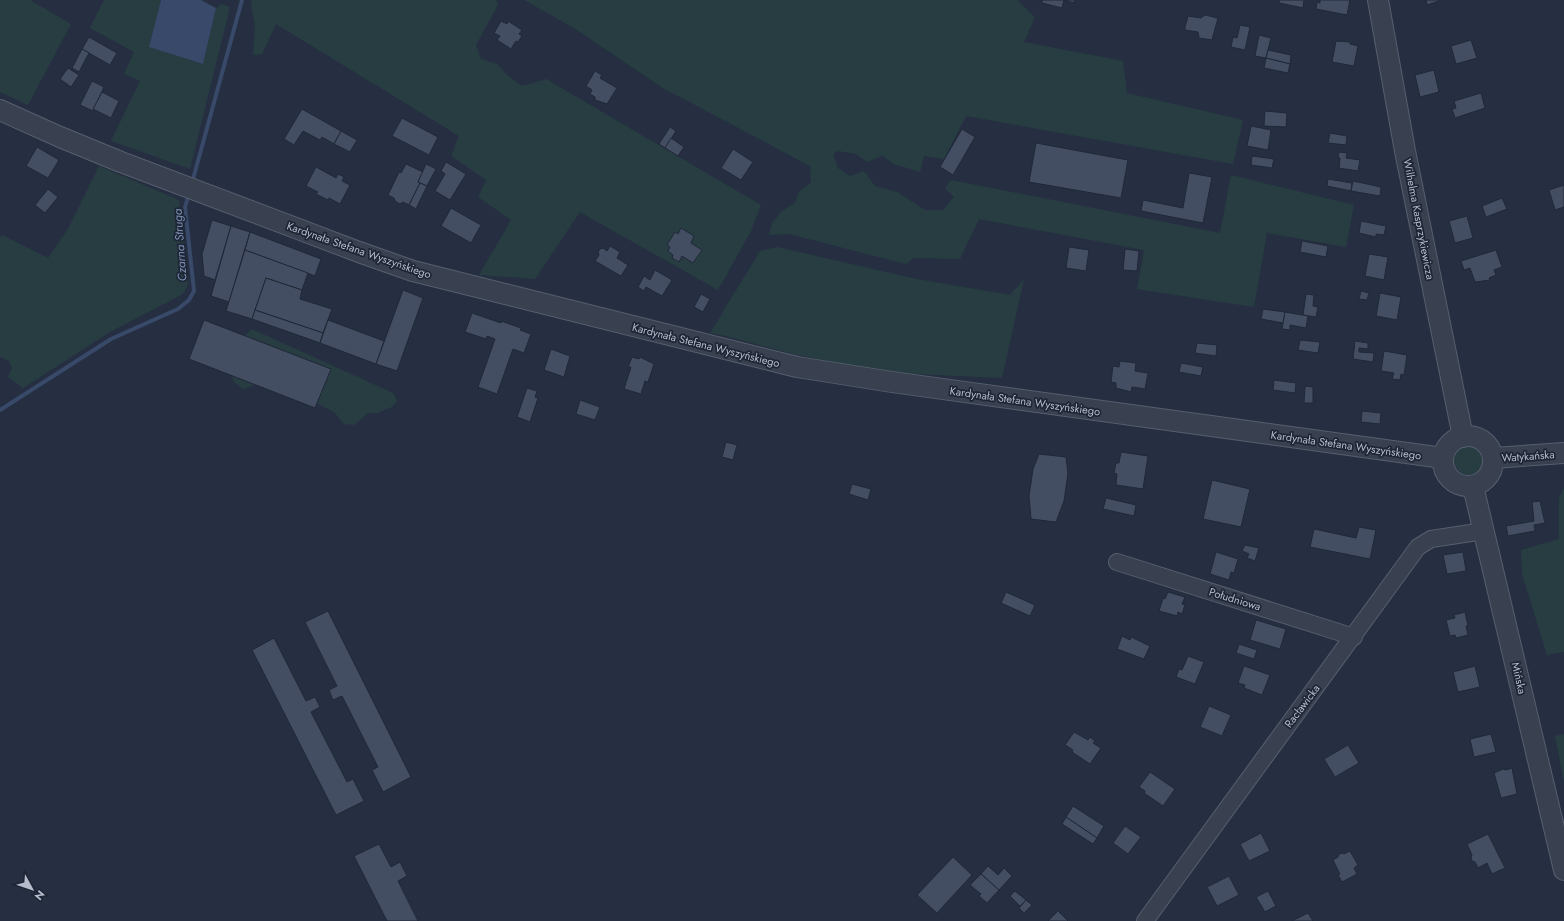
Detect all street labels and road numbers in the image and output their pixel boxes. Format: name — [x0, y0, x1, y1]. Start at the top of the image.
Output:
street label: Wilhelma Kasprzykiewicza — [1399, 157, 1439, 281]
street label: Kardynała Stefana Wyszyńskiego — [285, 218, 433, 282]
street label: Kardynała Stefana Wyszyńskiego — [630, 319, 782, 371]
street label: Kardynała Stefana Wyszyńskiego — [949, 383, 1101, 419]
street label: Kardynała Stefana Wyszyńskiego — [1270, 427, 1422, 463]
street label: Watykańska — [1501, 446, 1555, 466]
street label: Południowa — [1207, 584, 1263, 614]
street label: Mińska — [1508, 661, 1530, 695]
street label: Racławicka — [1280, 681, 1324, 731]

